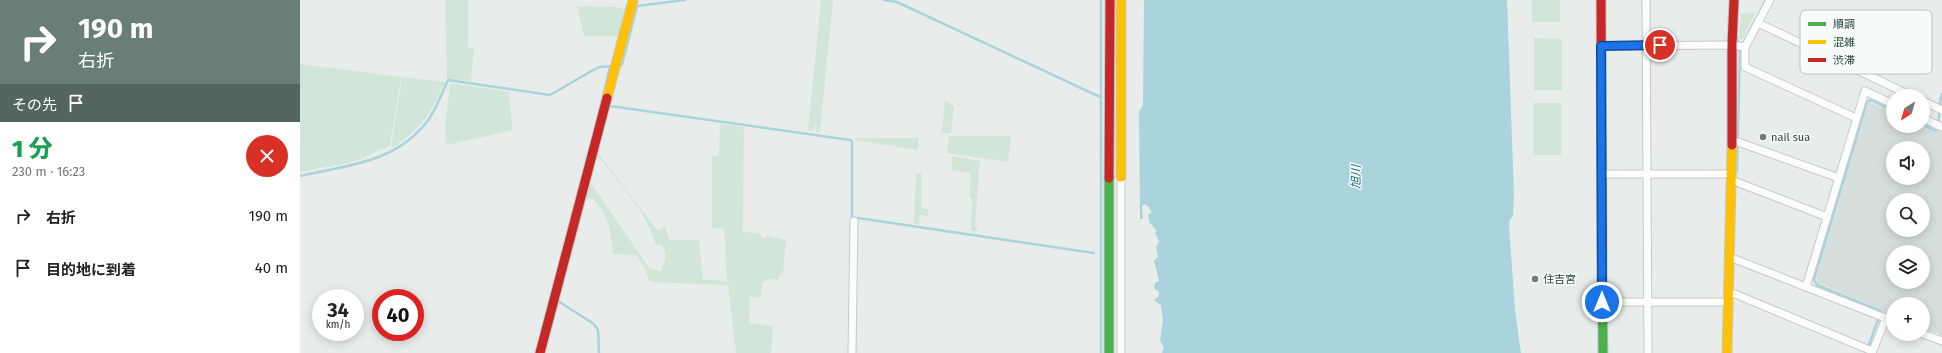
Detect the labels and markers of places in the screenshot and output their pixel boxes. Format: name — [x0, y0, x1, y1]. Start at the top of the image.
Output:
pin — [1643, 28, 1677, 62]
place label: nail sua — [1771, 131, 1810, 144]
marker: nail sua — [1758, 132, 1768, 142]
place label: 住吉宮 — [1543, 273, 1576, 286]
marker: 住吉宮 — [1530, 274, 1540, 284]

